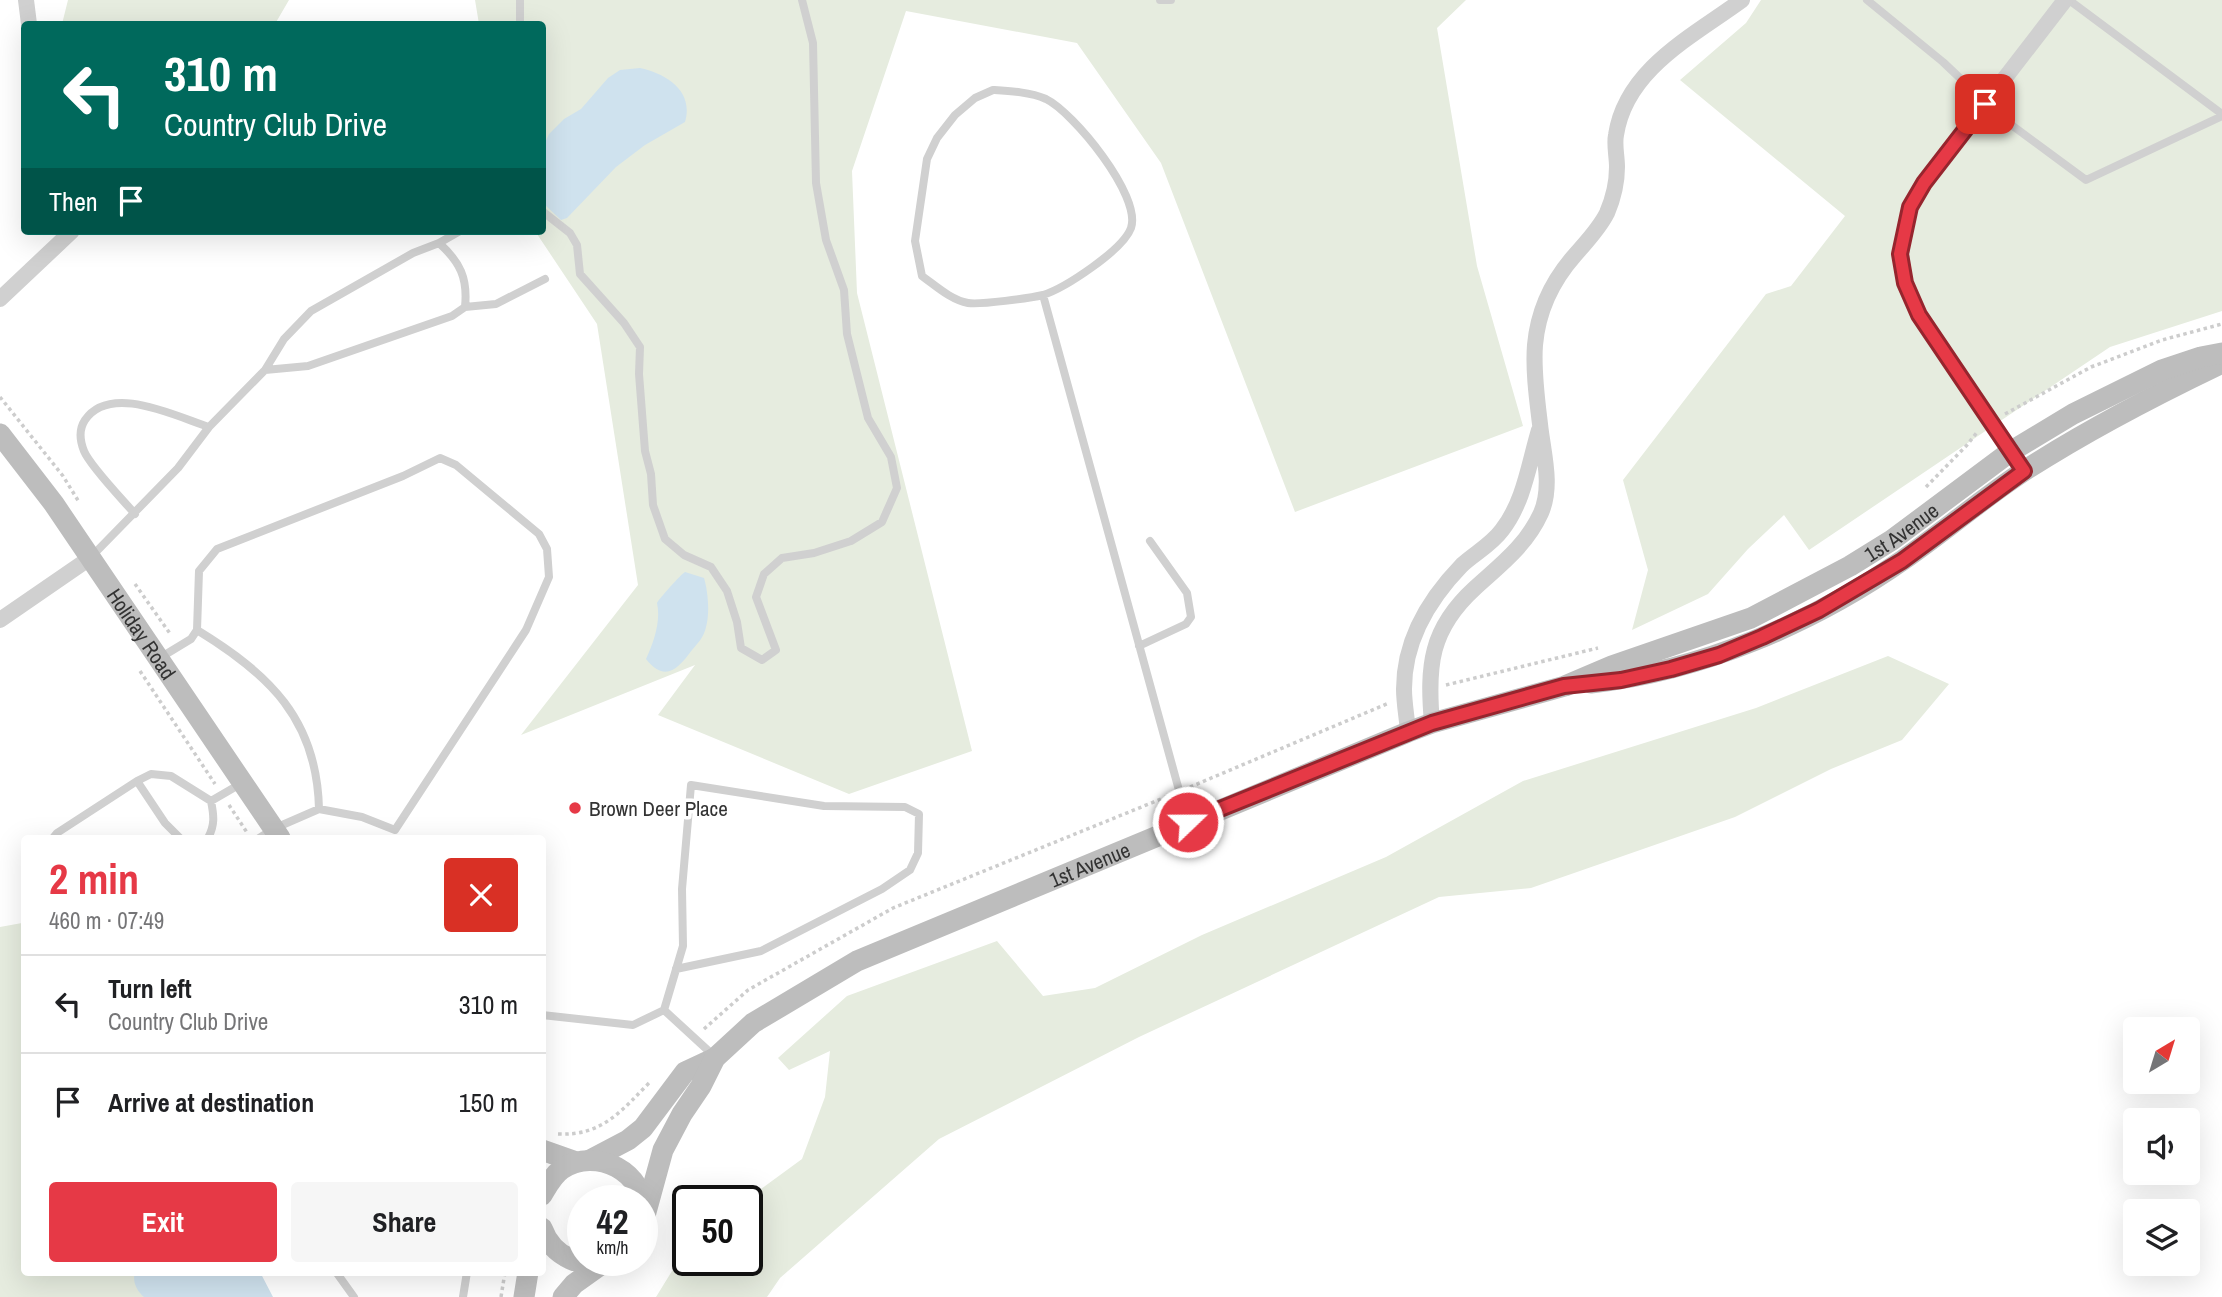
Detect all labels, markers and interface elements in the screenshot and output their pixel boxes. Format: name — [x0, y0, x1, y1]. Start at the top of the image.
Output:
text: 310 m — [164, 40, 278, 106]
icon: left — [49, 49, 140, 140]
pin — [1955, 74, 2015, 134]
icon: arrive — [1966, 85, 2004, 123]
text: Country Club Drive — [164, 103, 387, 146]
icon: arrive — [112, 182, 150, 220]
text: Then — [49, 184, 98, 219]
street label: 1st Avenue — [1858, 496, 1944, 568]
street label: Holiday Road — [100, 582, 183, 685]
position arrow — [1151, 785, 1225, 859]
place label: Brown Deer Place — [589, 794, 728, 823]
marker: Brown Deer Place — [567, 800, 583, 816]
street label: 1st Avenue — [1045, 835, 1134, 894]
text: 2 min — [49, 851, 139, 907]
button: close — [444, 858, 518, 932]
text: 460 m · 07:49 — [49, 905, 164, 936]
text: Turn left — [108, 971, 192, 1006]
icon: left — [49, 985, 87, 1023]
text: 310 m — [459, 987, 518, 1022]
text: Country Club Drive — [108, 1006, 268, 1037]
north arrow — [2123, 1017, 2200, 1094]
map controls — [2123, 1017, 2200, 1276]
icon: arrive — [49, 1083, 87, 1121]
text: Arrive at destination — [108, 1085, 314, 1120]
text: 150 m — [459, 1085, 518, 1120]
button: sound — [2123, 1108, 2200, 1185]
button: Exit — [49, 1182, 277, 1262]
button: Share — [291, 1182, 518, 1262]
speed limit sign: 50 — [672, 1185, 763, 1276]
text: 42 — [597, 1198, 628, 1245]
button: layers — [2123, 1199, 2200, 1276]
text: km/h — [597, 1235, 629, 1260]

